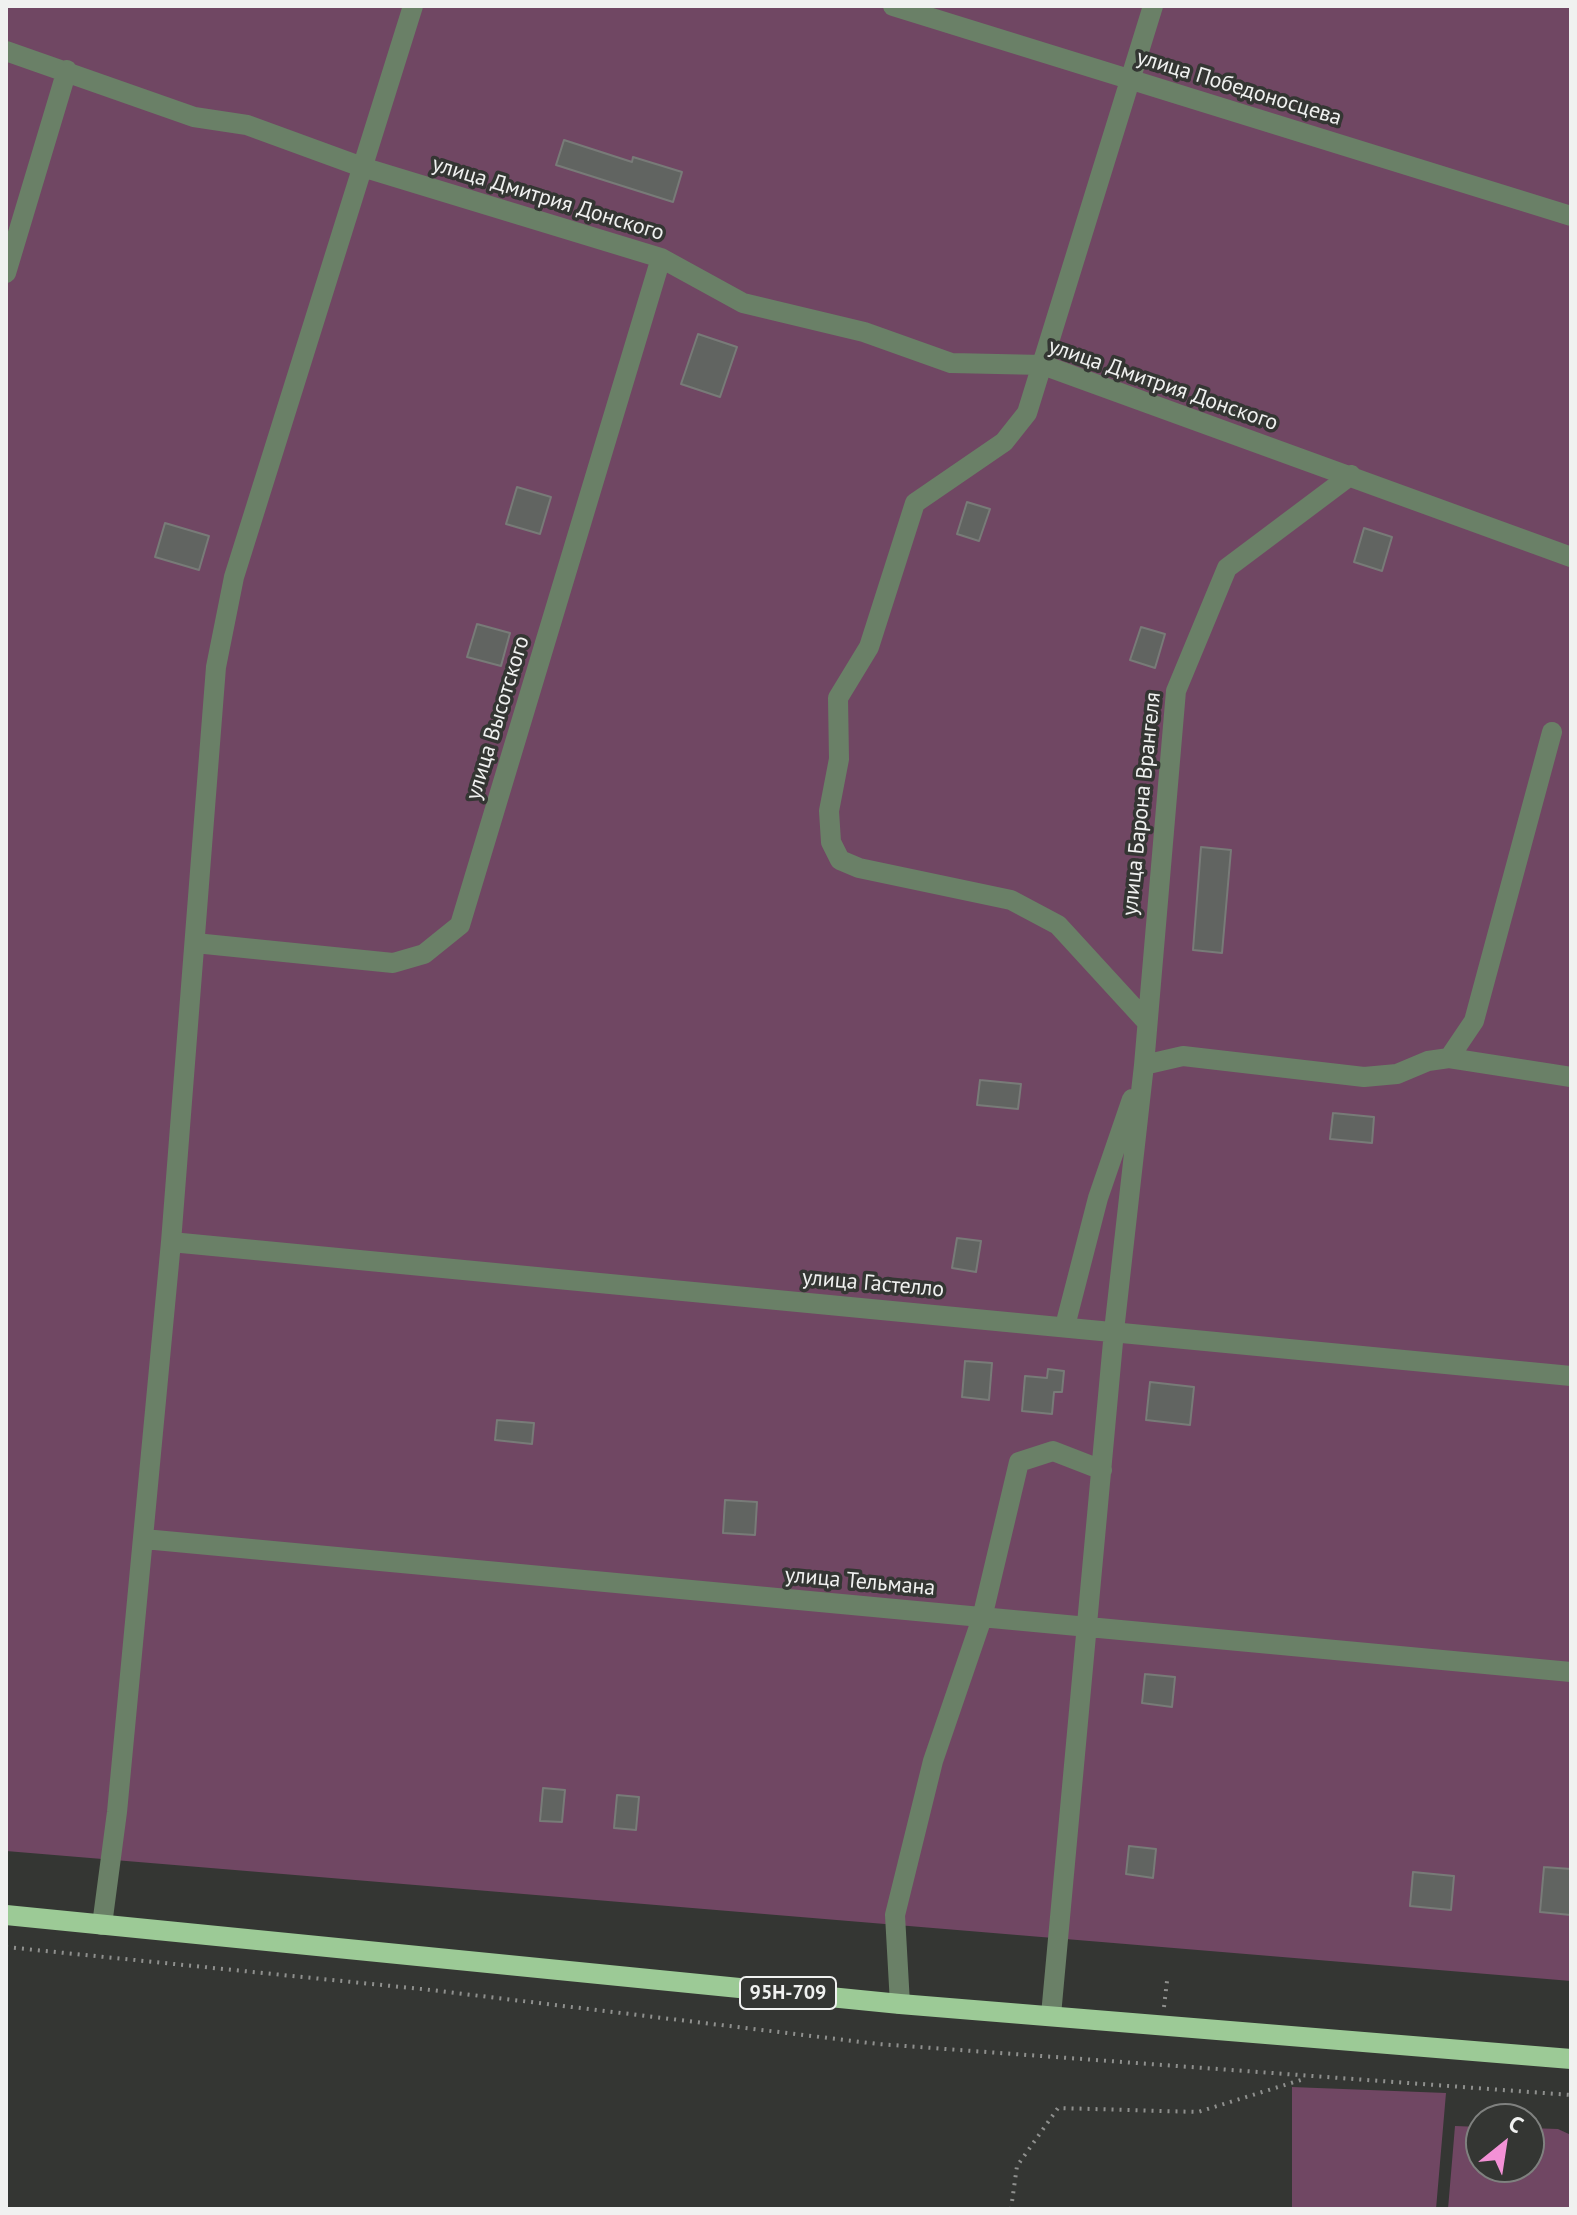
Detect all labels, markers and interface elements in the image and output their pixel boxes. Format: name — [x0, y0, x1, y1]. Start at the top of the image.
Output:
street label: улица Победоносцева — [1133, 44, 1345, 132]
street label: улица Дмитрия Донского — [429, 151, 667, 247]
street label: улица Дмитрия Донского — [1045, 333, 1281, 437]
street label: улица Высотского — [461, 633, 535, 803]
street label: улица Барона Врангеля — [1117, 691, 1167, 917]
street label: улица Гастелло — [801, 1265, 945, 1303]
street label: улица Тельмана — [784, 1562, 936, 1602]
road number: 95Н-709 — [740, 1977, 836, 2009]
north arrow — [1465, 2103, 1545, 2183]
text: С — [1504, 2109, 1528, 2139]

